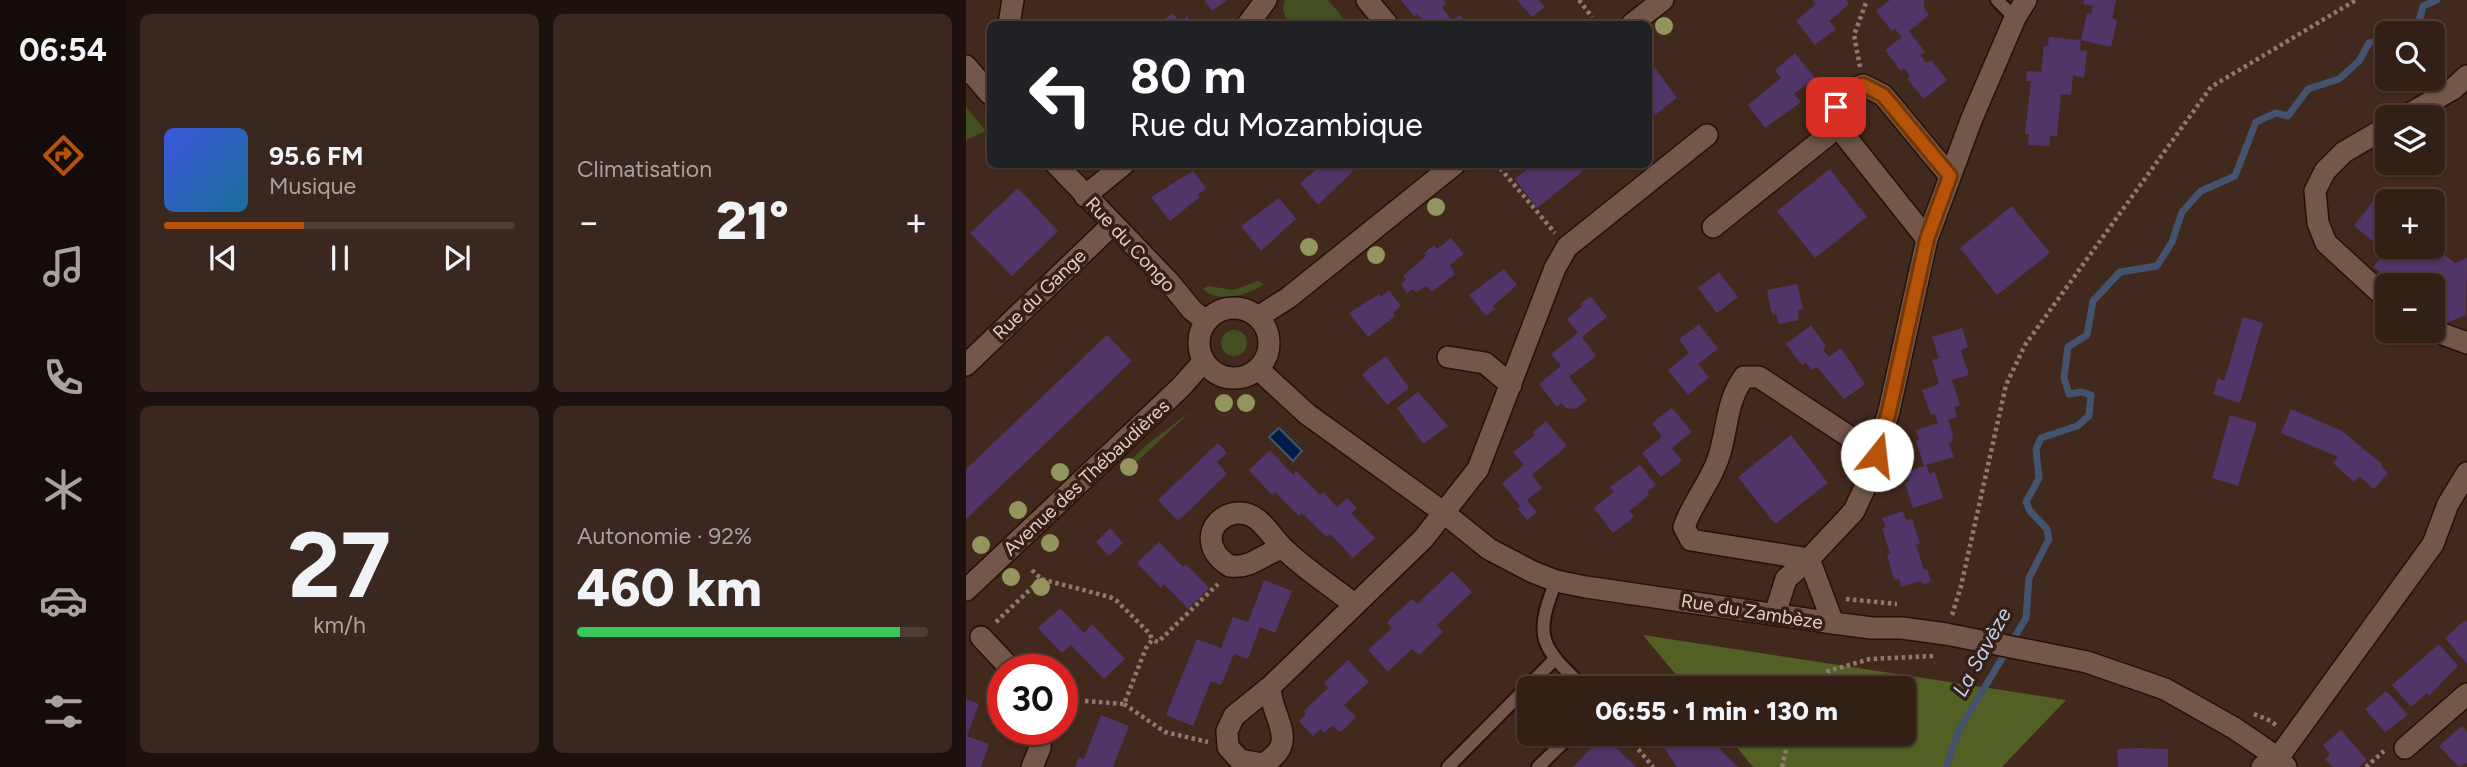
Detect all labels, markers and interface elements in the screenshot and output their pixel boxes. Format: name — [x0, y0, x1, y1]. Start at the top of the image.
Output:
map controls — [2375, 21, 2445, 343]
button: search — [2375, 21, 2445, 91]
text: 06:54 — [19, 31, 107, 69]
text: 80 m — [1130, 46, 1246, 105]
icon: left — [1015, 49, 1106, 140]
pin — [1806, 77, 1866, 137]
icon: arrive — [1817, 88, 1855, 126]
button: layers — [2375, 105, 2445, 175]
text: Rue du Mozambique — [1130, 106, 1423, 144]
icon: directions — [39, 131, 88, 180]
text: 95.6 FM — [269, 140, 364, 172]
text: Climatisation — [577, 155, 712, 183]
text: Musique — [269, 172, 356, 200]
button: + — [2375, 189, 2445, 259]
text: 21° — [716, 190, 789, 252]
street label: Rue du Congo — [1081, 192, 1180, 297]
text: − — [577, 199, 601, 245]
text: + — [904, 199, 928, 245]
icon: previous — [204, 239, 242, 277]
icon: pause — [321, 239, 359, 277]
icon: next — [438, 239, 476, 277]
icon: music — [39, 242, 88, 291]
street label: Rue du Gange — [988, 244, 1091, 344]
button: − — [2375, 273, 2445, 343]
icon: phone — [39, 353, 88, 402]
street label: Avenue des Thébaudières — [999, 394, 1174, 560]
position arrow — [1840, 418, 1914, 492]
icon: climate — [39, 465, 88, 514]
text: 27 — [288, 511, 391, 620]
text: Autonomie · 92% — [577, 522, 752, 550]
text: 460 km — [577, 557, 762, 619]
icon: car — [39, 576, 88, 625]
street label: Rue du Zambèze — [1679, 589, 1824, 634]
water label: La Savèze — [1947, 602, 2016, 701]
text: km/h — [313, 611, 366, 639]
speed limit sign: 30 — [987, 654, 1078, 745]
icon: filters — [39, 687, 88, 736]
text: 06:55 · 1 min · 130 m — [1595, 695, 1838, 727]

